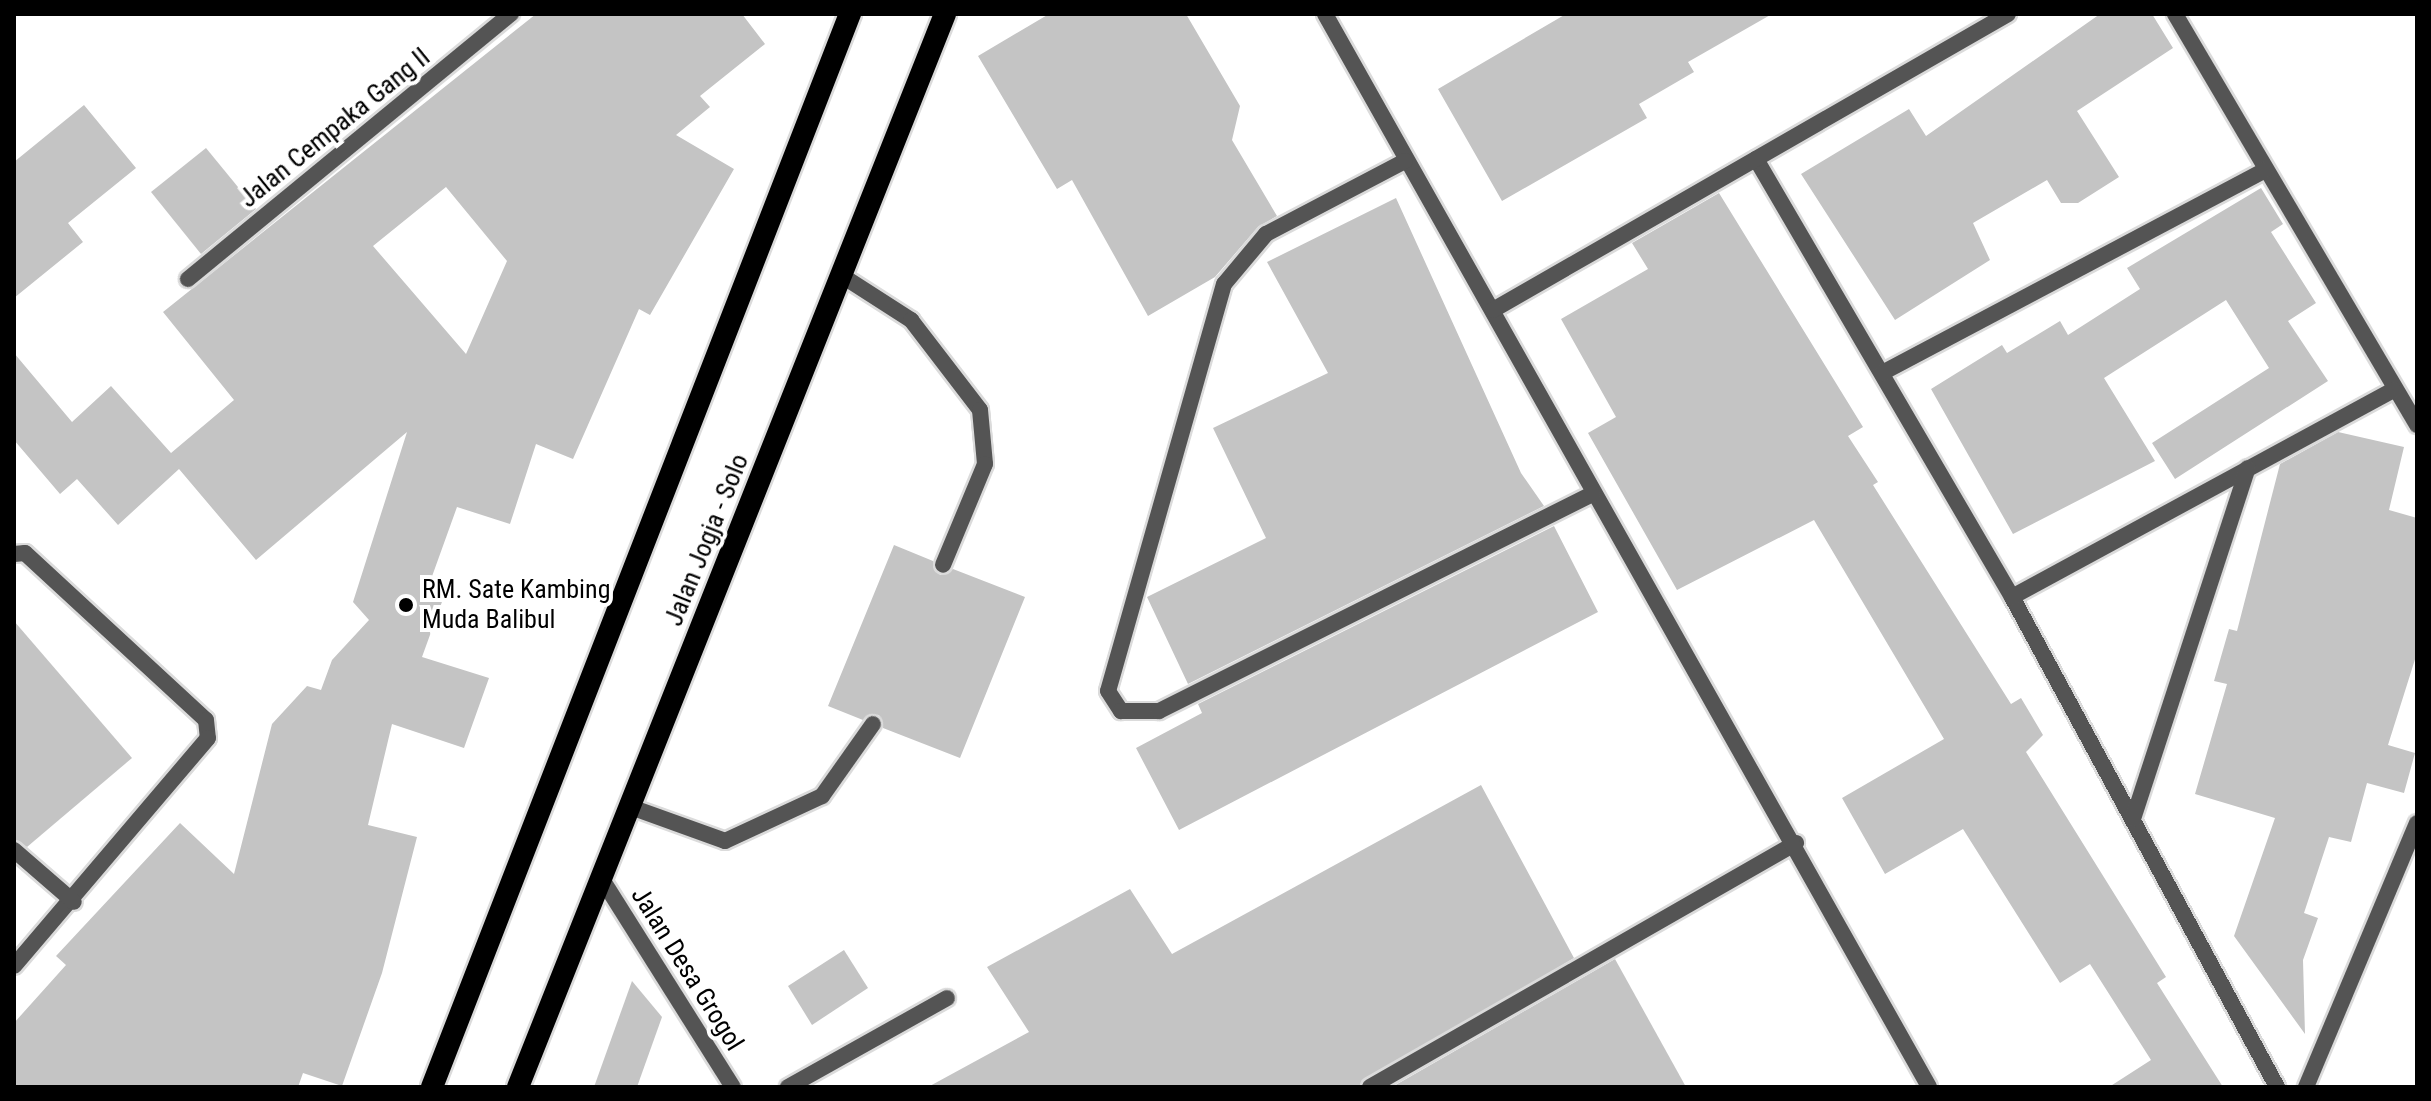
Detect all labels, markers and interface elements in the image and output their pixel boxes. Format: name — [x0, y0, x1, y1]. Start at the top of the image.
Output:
street label: Jalan Cempaka Gang II — [233, 42, 437, 214]
street label: Jalan Jogja - Solo — [658, 449, 756, 631]
place label: RM. Sate Kambing Muda Balibul — [422, 574, 610, 636]
marker: RM. Sate Kambing Muda Balibul — [397, 596, 415, 614]
street label: Jalan Desa Grogol — [624, 881, 750, 1057]

